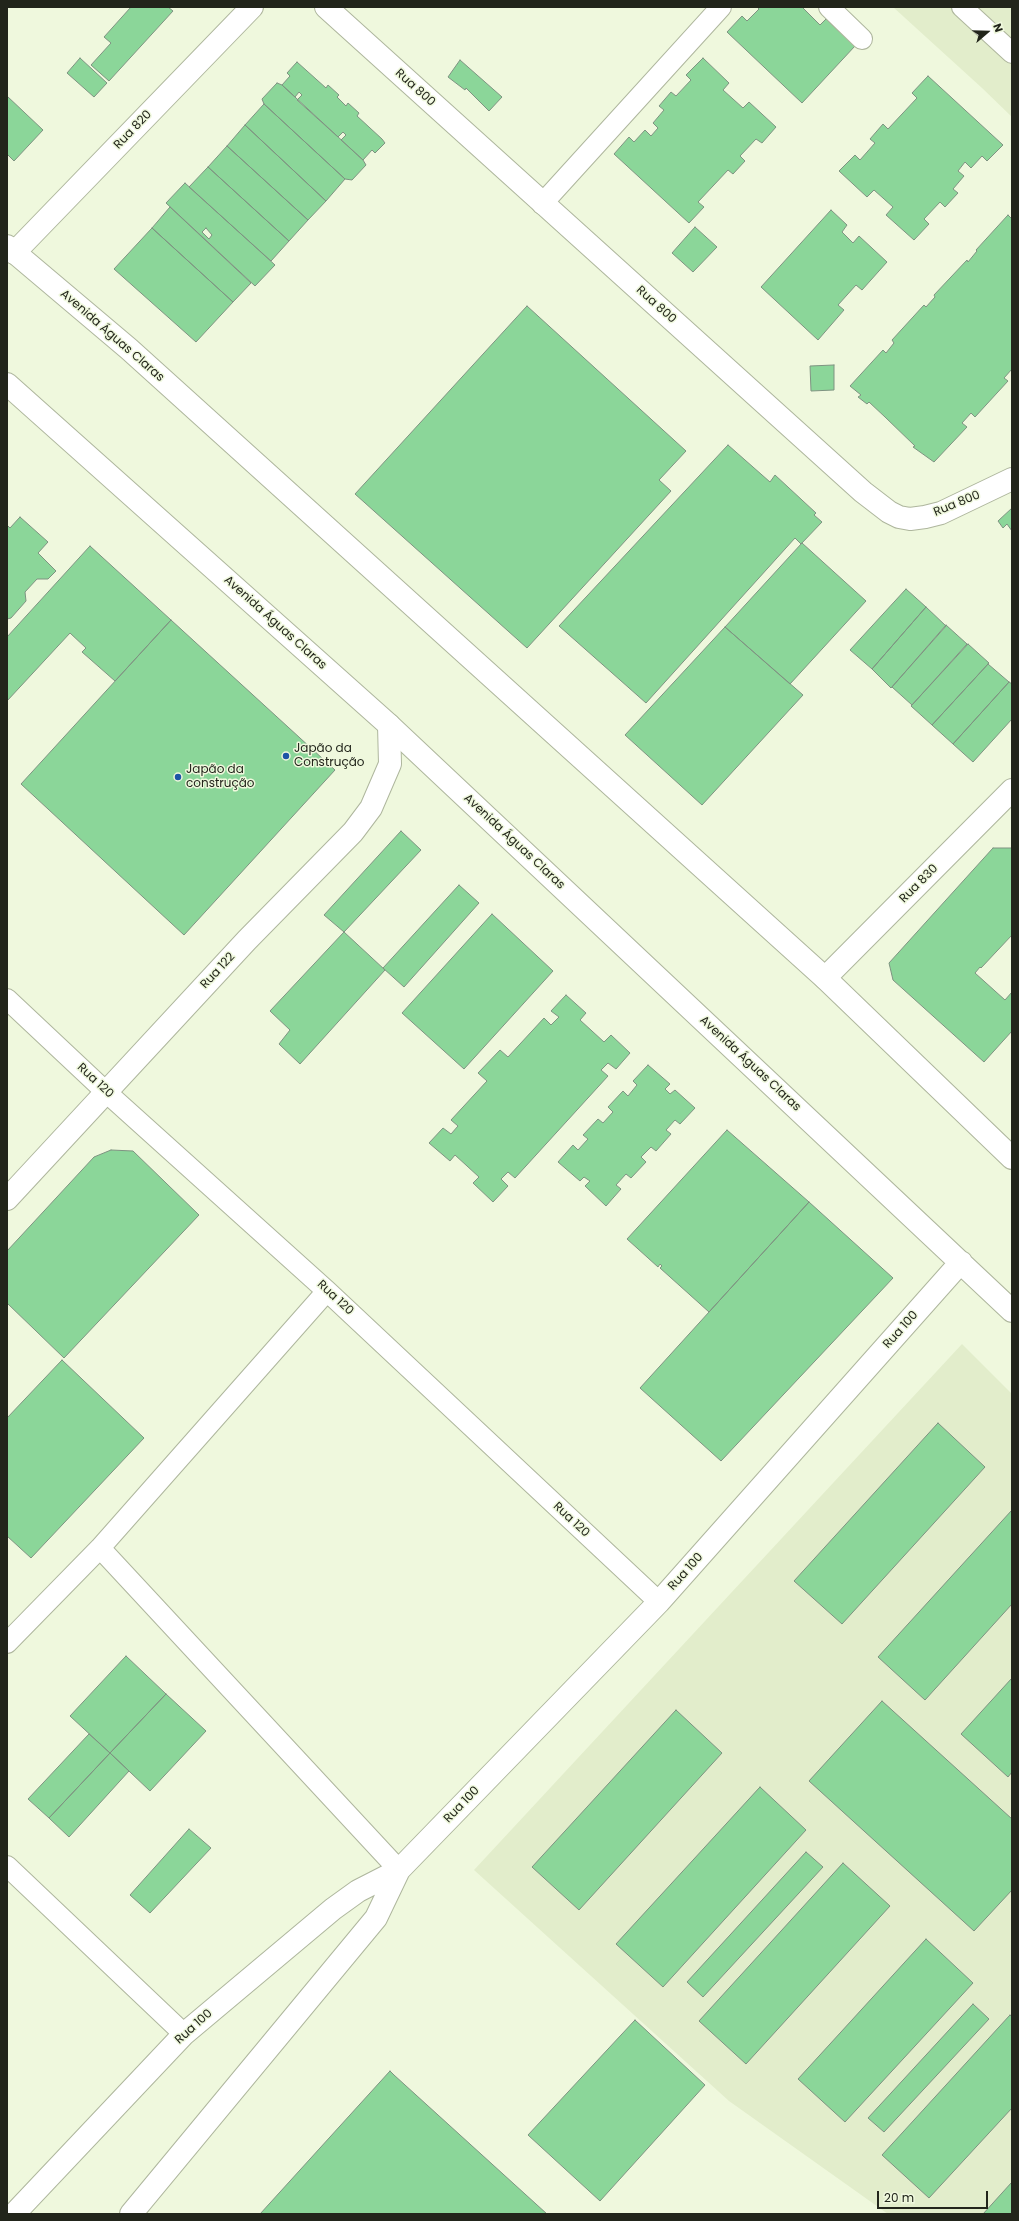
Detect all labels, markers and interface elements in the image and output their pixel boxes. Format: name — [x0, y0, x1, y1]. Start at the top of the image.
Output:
north arrow — [967, 12, 1007, 52]
text: N — [989, 21, 1007, 35]
street label: Rua 800 — [392, 66, 438, 110]
street label: Rua 820 — [111, 108, 155, 152]
street label: Rua 800 — [633, 283, 679, 327]
street label: Avenida Águas Claras — [57, 287, 167, 385]
street label: Rua 800 — [932, 488, 982, 520]
street label: Avenida Águas Claras — [221, 573, 329, 673]
place label: Japão da Construção — [294, 742, 364, 770]
marker: Japão da Construção — [281, 751, 291, 761]
place label: Japão da construção — [186, 763, 255, 791]
marker: Japão da construção — [173, 772, 183, 782]
street label: Avenida Águas Claras — [460, 791, 568, 893]
street label: Rua 830 — [897, 862, 941, 906]
street label: Rua 122 — [198, 950, 238, 992]
street label: Avenida Águas Claras — [696, 1013, 804, 1115]
street label: Rua 120 — [74, 1061, 116, 1101]
street label: Rua 120 — [314, 1278, 356, 1318]
street label: Rua 100 — [881, 1308, 921, 1352]
street label: Rua 120 — [550, 1500, 592, 1540]
street label: Rua 100 — [666, 1550, 706, 1594]
street label: Rua 100 — [441, 1784, 483, 1826]
street label: Rua 100 — [172, 2007, 216, 2047]
scale bar — [879, 2183, 990, 2209]
text: 20 m — [884, 2189, 914, 2206]

